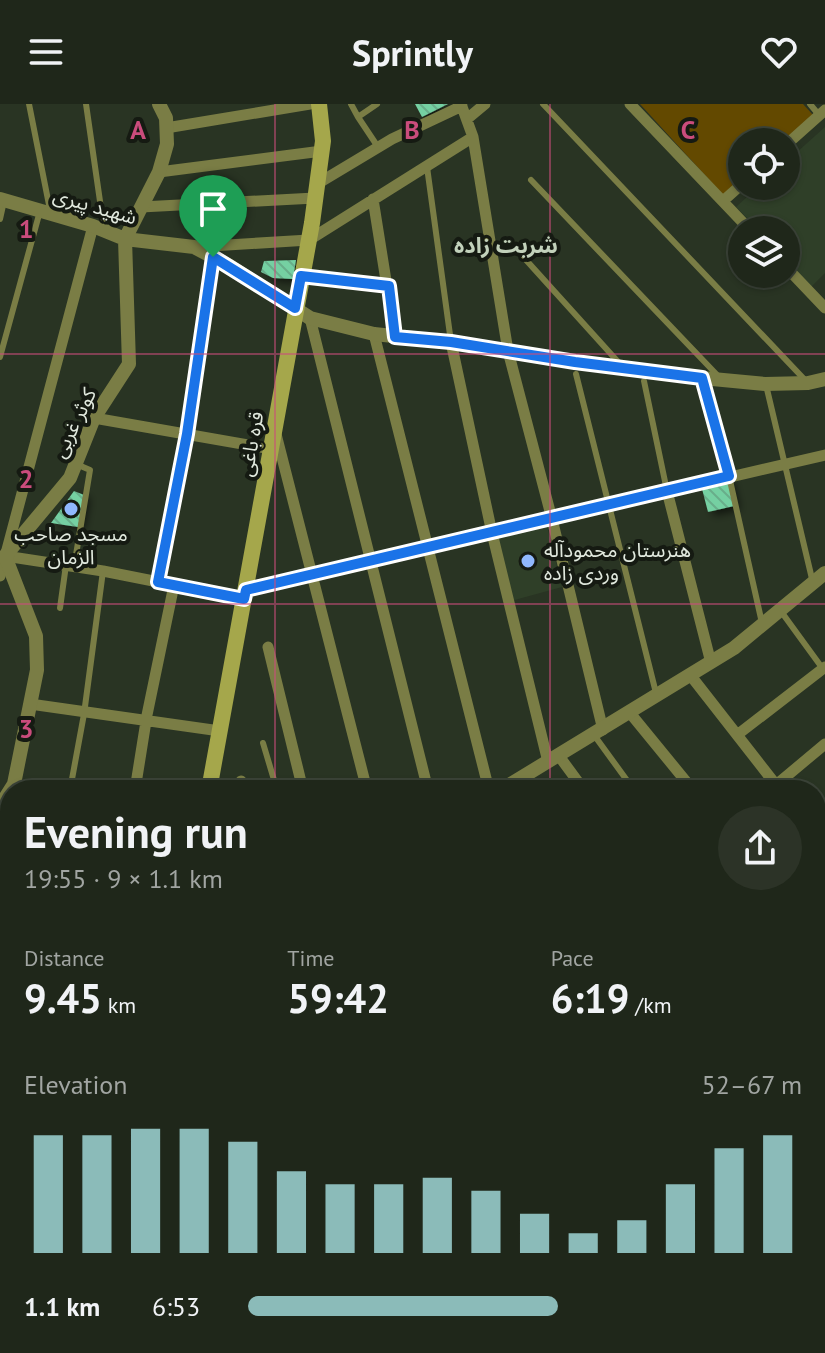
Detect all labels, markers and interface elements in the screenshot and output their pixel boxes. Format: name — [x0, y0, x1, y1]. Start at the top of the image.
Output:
text: Sprintly — [352, 29, 473, 76]
icon: menu — [24, 30, 68, 74]
icon: heart — [757, 30, 801, 74]
text: A — [130, 113, 146, 146]
text: B — [404, 113, 420, 146]
text: C — [681, 113, 695, 146]
map controls — [728, 128, 800, 288]
button: locate — [728, 128, 800, 200]
pin — [179, 175, 247, 257]
street label: شهید پیری — [50, 182, 140, 230]
icon: arrive — [191, 187, 235, 231]
text: 1 — [19, 212, 33, 245]
button: layers — [728, 216, 800, 288]
district label: شربت زاده — [454, 231, 558, 259]
street label: کوثر غربی — [46, 383, 102, 462]
street label: قره باغی — [233, 409, 269, 479]
text: 2 — [19, 462, 33, 495]
marker: مسجد صاحب الزمان — [62, 500, 80, 518]
place label: مسجد صاحب الزمان — [14, 521, 128, 570]
place label: هنرستان محمودآله وردی زاده — [544, 537, 691, 586]
marker: هنرستان محمودآله وردی زاده — [519, 552, 537, 570]
text: 3 — [19, 712, 33, 745]
text: Evening run — [24, 803, 248, 860]
button: share — [718, 806, 802, 890]
text: 19:55 · 9 × 1.1 km — [24, 862, 223, 895]
text: Distance — [24, 944, 105, 972]
text: Time — [287, 944, 334, 972]
text: Pace — [551, 944, 594, 972]
text: 9.45 — [24, 972, 102, 1024]
text: 59:42 — [287, 972, 389, 1024]
text: 6:19 — [551, 972, 629, 1024]
text: km — [102, 991, 136, 1019]
text: /km — [629, 991, 672, 1019]
text: Elevation — [24, 1068, 128, 1101]
text: 52–67 m — [702, 1068, 802, 1101]
text: 1.1 km — [24, 1290, 100, 1323]
text: 6:53 — [152, 1290, 200, 1323]

